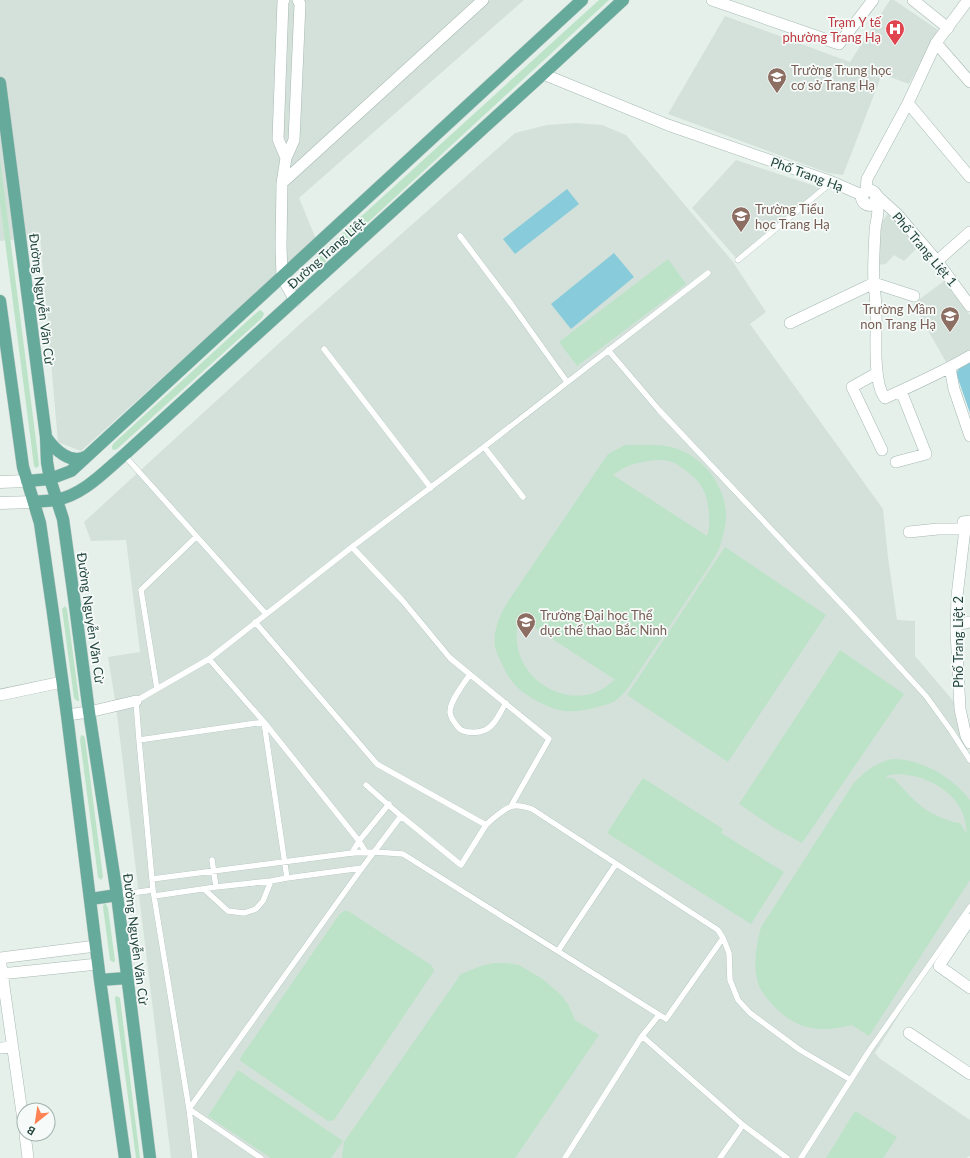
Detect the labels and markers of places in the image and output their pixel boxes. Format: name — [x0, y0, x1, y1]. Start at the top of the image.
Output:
place label: Trạm Y tế phường Trang Hạ — [783, 14, 882, 45]
hospital icon: Trạm Y tế phường Trang Hạ — [884, 18, 906, 46]
place label: Trường Trung học cơ sở Trang Hạ — [791, 62, 891, 93]
school or university icon: Trường Trung học cơ sở Trang Hạ — [766, 66, 788, 94]
place label: Trường Tiểu học Trang Hạ — [755, 201, 830, 232]
school or university icon: Trường Tiểu học Trang Hạ — [730, 205, 752, 233]
place label: Trường Mầm non Trang Hạ — [860, 301, 936, 332]
school or university icon: Trường Mầm non Trang Hạ — [939, 305, 961, 333]
place label: Trường Đại học Thể dục thể thao Bắc Ninh — [540, 607, 667, 638]
school or university icon: Trường Đại học Thể dục thể thao Bắc Ninh — [515, 611, 537, 639]

